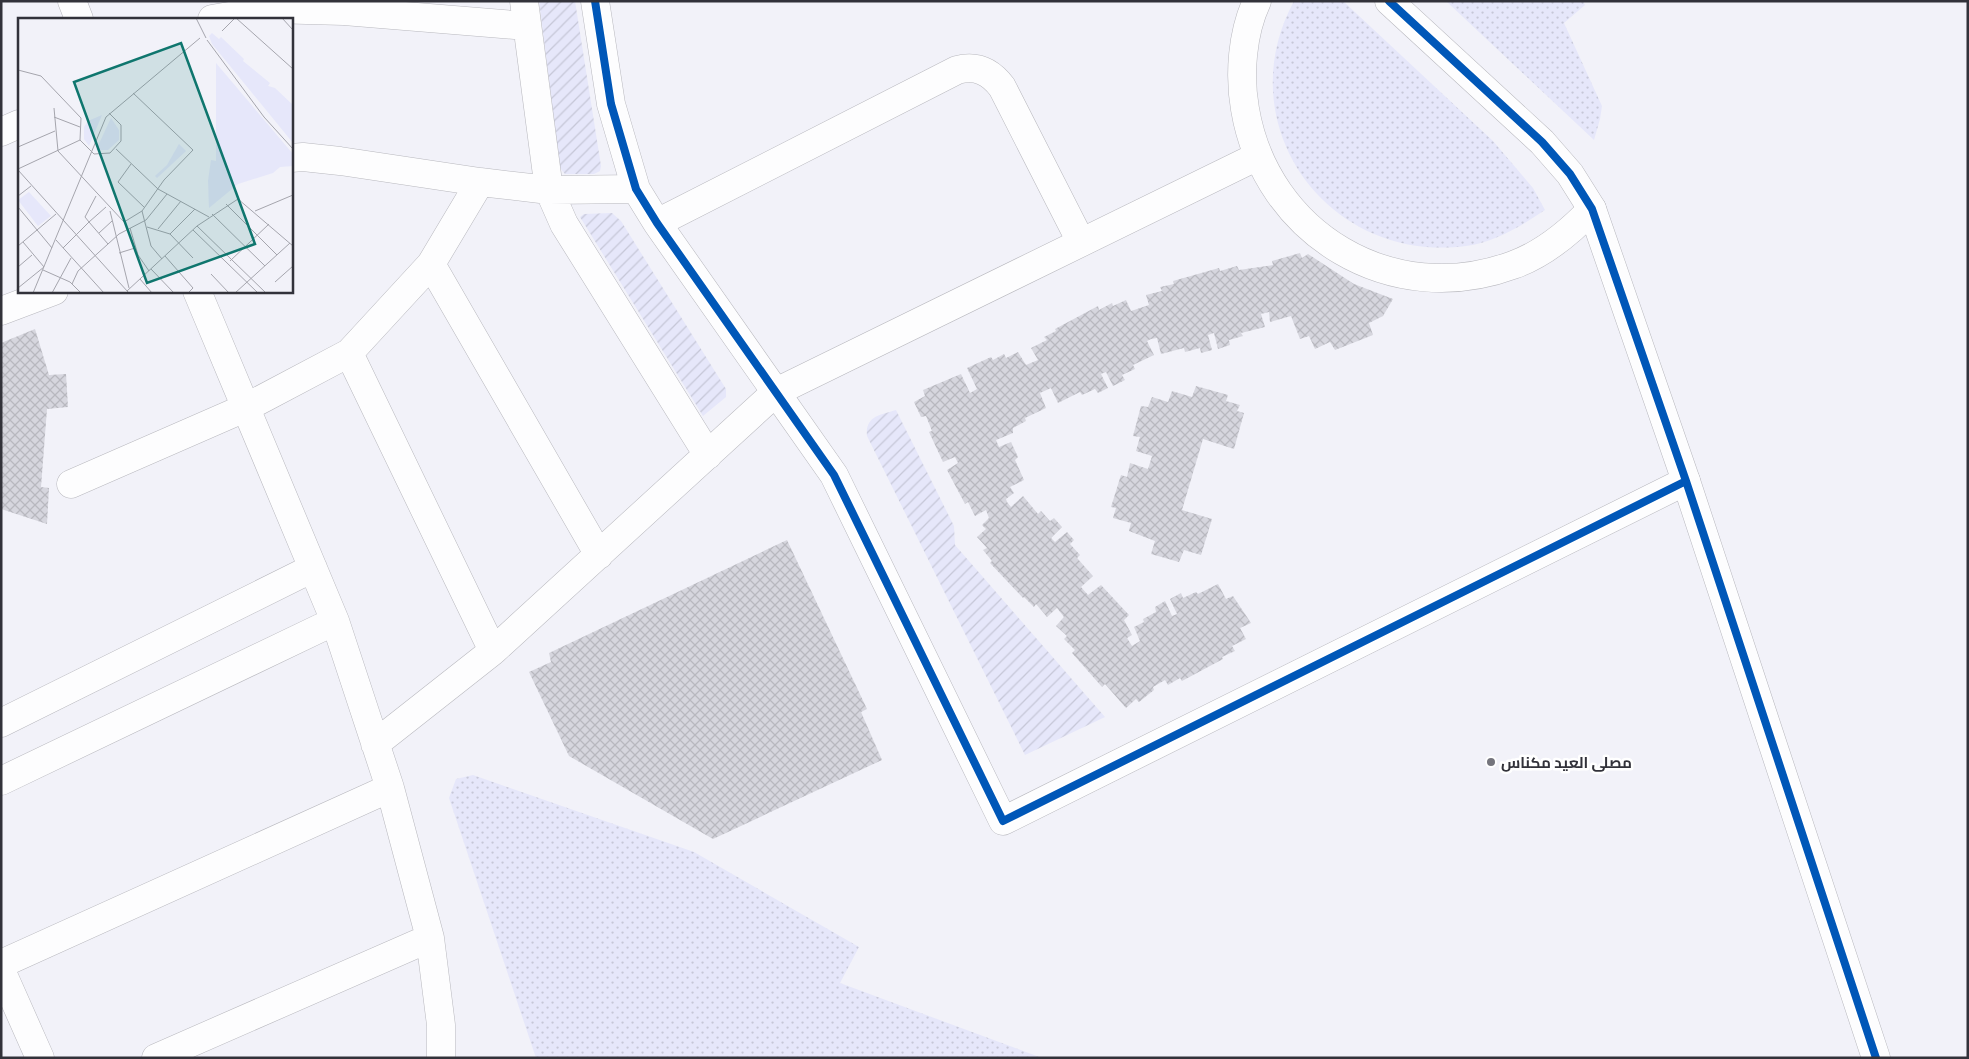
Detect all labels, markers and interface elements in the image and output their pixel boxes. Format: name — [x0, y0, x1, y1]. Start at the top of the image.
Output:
inset map — [18, 18, 292, 292]
place label: مصلى العيد مكناس — [1501, 754, 1632, 772]
marker: مصلى العيد مكناس — [1485, 756, 1497, 768]

